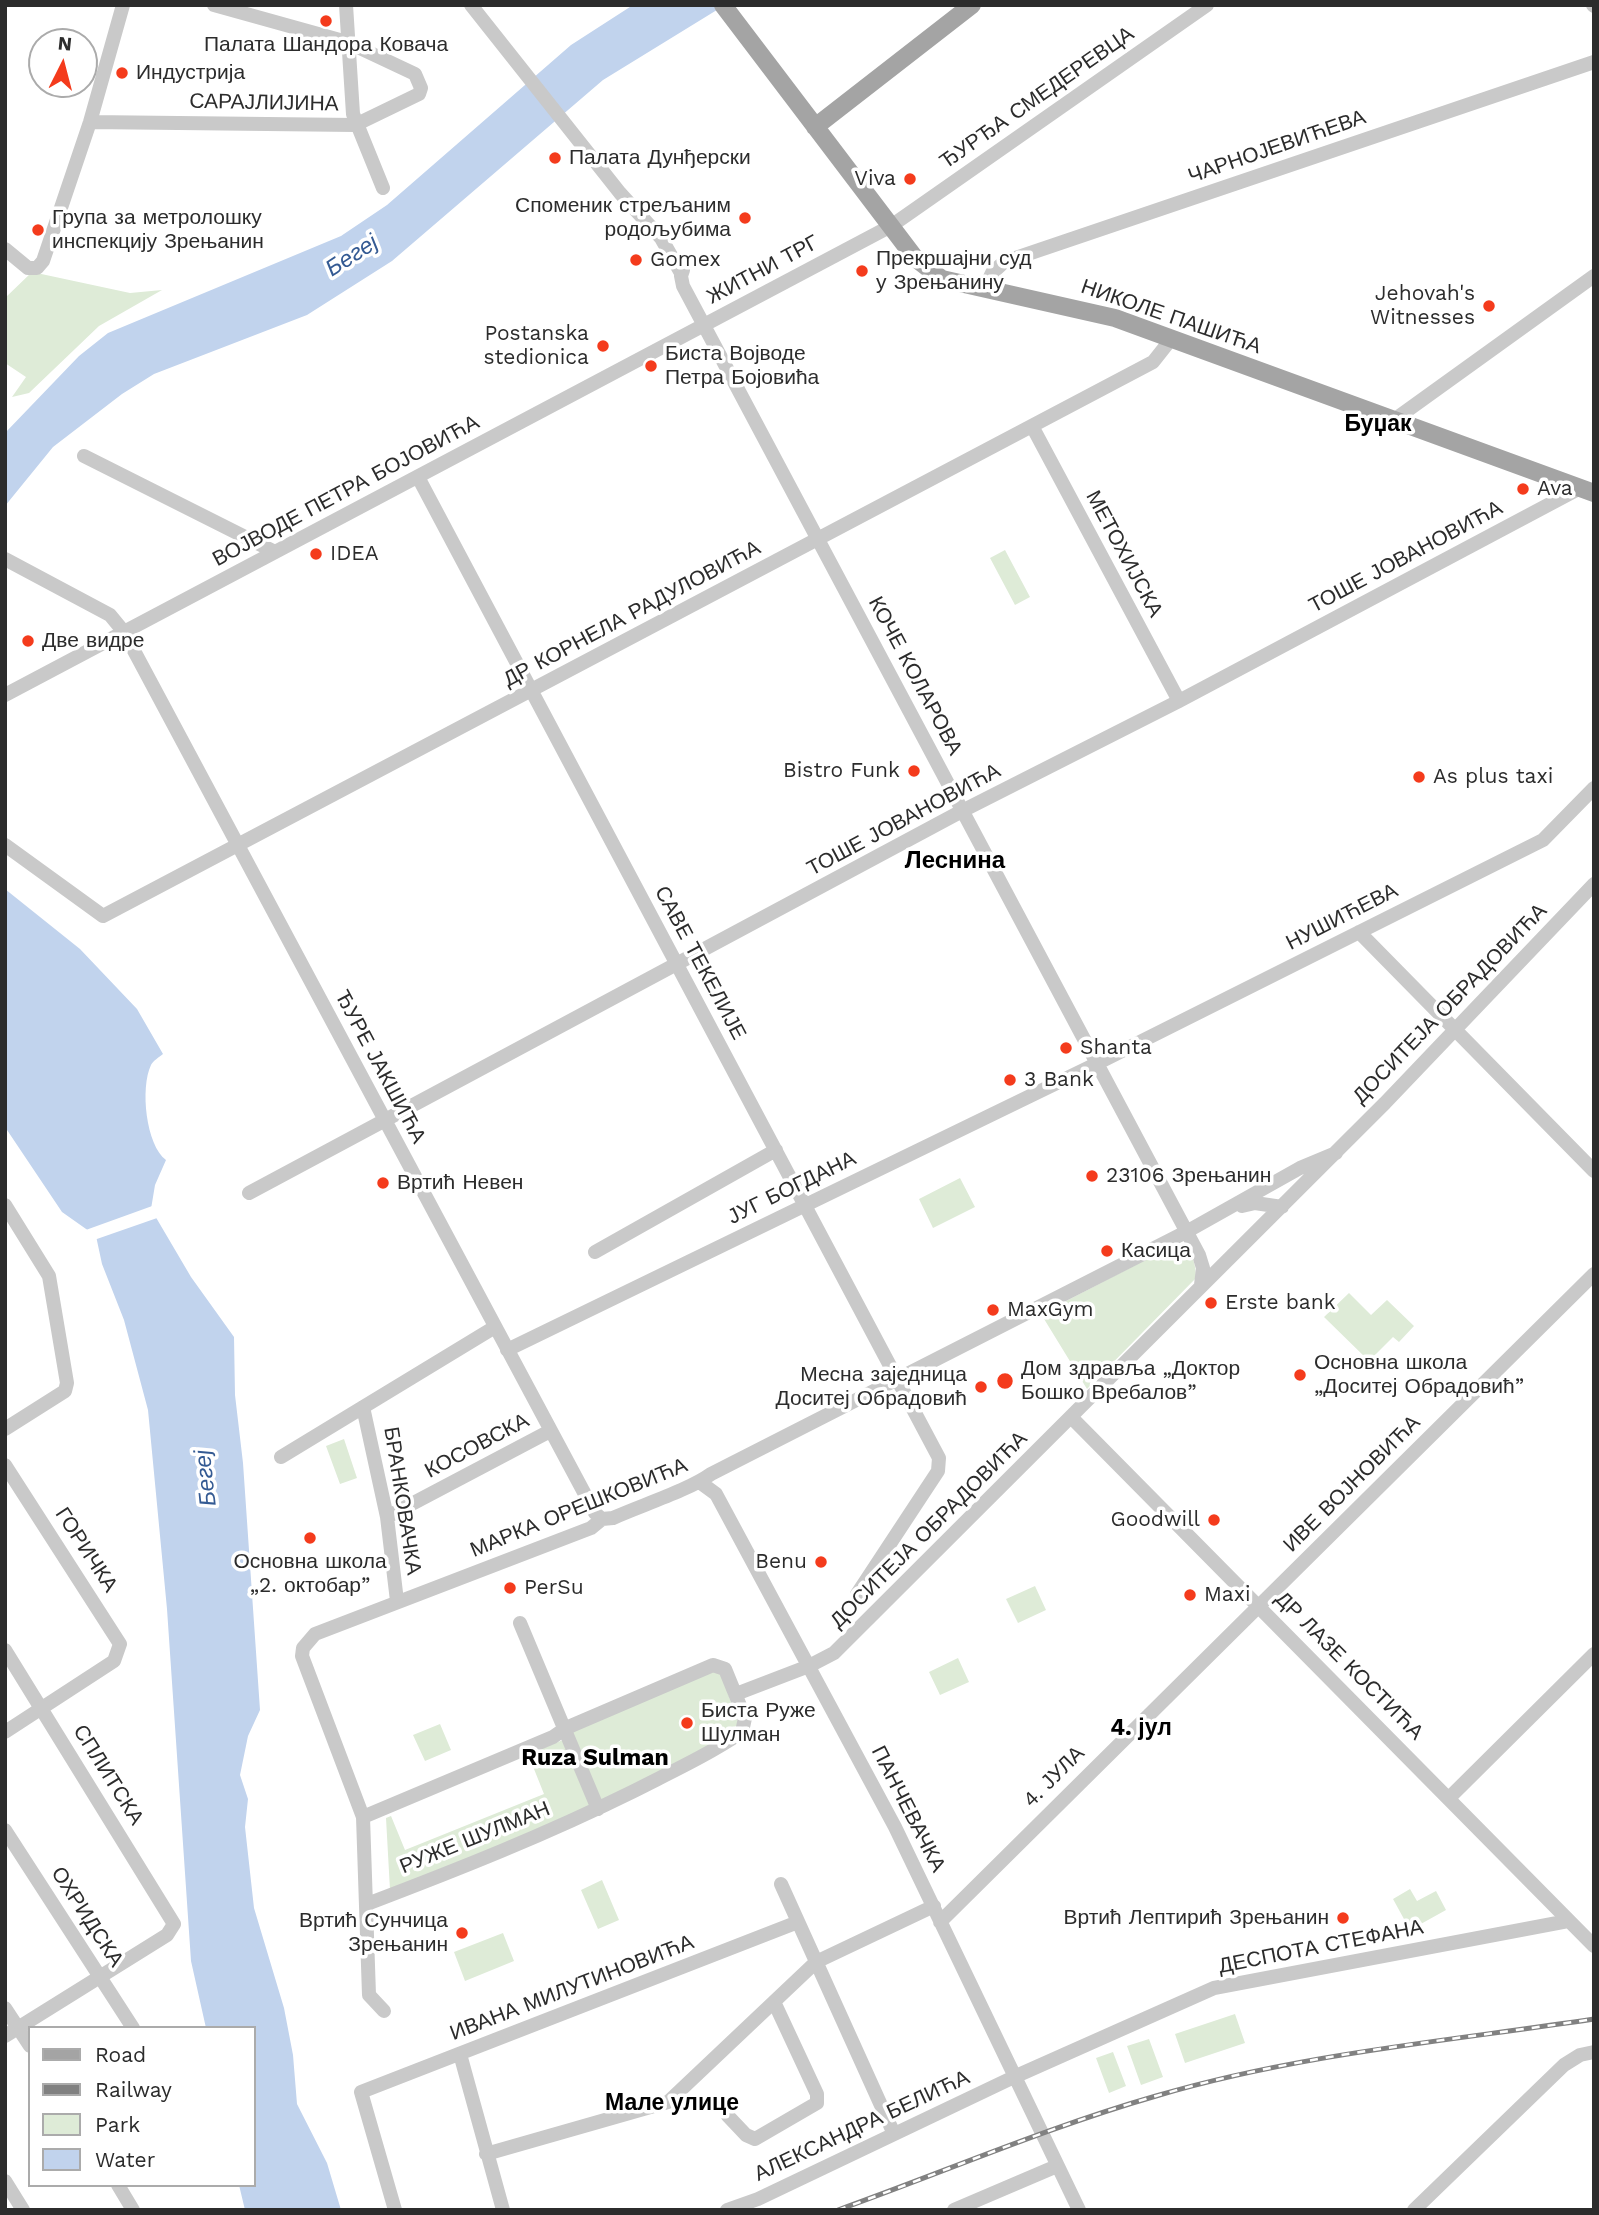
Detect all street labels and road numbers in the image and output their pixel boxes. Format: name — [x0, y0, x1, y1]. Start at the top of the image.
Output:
street label: ЂУРЂА СМЕДЕРЕВЦА — [935, 21, 1139, 175]
street label: САРАЈЛИЈИНА — [189, 89, 339, 117]
street label: ЧАРНОЈЕВИЋЕВА — [1185, 105, 1369, 189]
street label: ЖИТНИ ТРГ — [703, 230, 823, 310]
street label: НИКОЛЕ ПАШИЋА — [1078, 274, 1264, 360]
street label: ВОЈВОДЕ ПЕТРА БОЈОВИЋА — [208, 410, 484, 572]
street label: МЕТОХИЈСКА — [1080, 486, 1168, 622]
street label: ТОШЕ ЈОВАНОВИЋА — [1305, 495, 1507, 619]
street label: ДР КОРНЕЛА РАДУЛОВИЋА — [499, 535, 765, 693]
street label: КОЧЕ КОЛАРОВА — [863, 592, 967, 760]
street label: ТОШЕ ЈОВАНОВИЋА — [803, 758, 1005, 882]
street label: НУШИЋЕВА — [1282, 878, 1402, 956]
street label: САВЕ ТЕКЕЛИЈЕ — [649, 882, 751, 1044]
street label: ДОСИТЕЈА ОБРАДОВИЋА — [1348, 899, 1552, 1109]
street label: ЂУРЕ ЈАКШИЋА — [329, 986, 431, 1148]
street label: ЈУГ БОГДАНА — [724, 1146, 860, 1230]
street label: КОСОВСКА — [421, 1408, 533, 1484]
street label: ИВЕ ВОЈНОВИЋА — [1278, 1410, 1426, 1558]
street label: БРАНКОВАЧКА — [378, 1425, 426, 1577]
street label: ДОСИТЕЈА ОБРАДОВИЋА — [825, 1426, 1033, 1634]
street label: МАРКА ОРЕШКОВИЋА — [467, 1453, 691, 1563]
street label: ГОРИЧКА — [49, 1503, 123, 1597]
street label: ДР ЛАЗЕ КОСТИЋА — [1270, 1587, 1428, 1745]
street label: СПЛИТСКА — [67, 1720, 149, 1830]
street label: 4. ЈУЛА — [1018, 1741, 1090, 1813]
street label: ПАНЧЕВАЧКА — [865, 1742, 951, 1876]
street label: РУЖЕ ШУЛМАН — [396, 1796, 554, 1880]
street label: ОХРИДСКА — [45, 1862, 129, 1972]
street label: ДЕСПОТА СТЕФАНА — [1216, 1915, 1426, 1979]
street label: ИВАНА МИЛУТИНОВИЋА — [447, 1930, 697, 2046]
street label: АЛЕКСАНДРА БЕЛИЋА — [750, 2065, 974, 2187]

